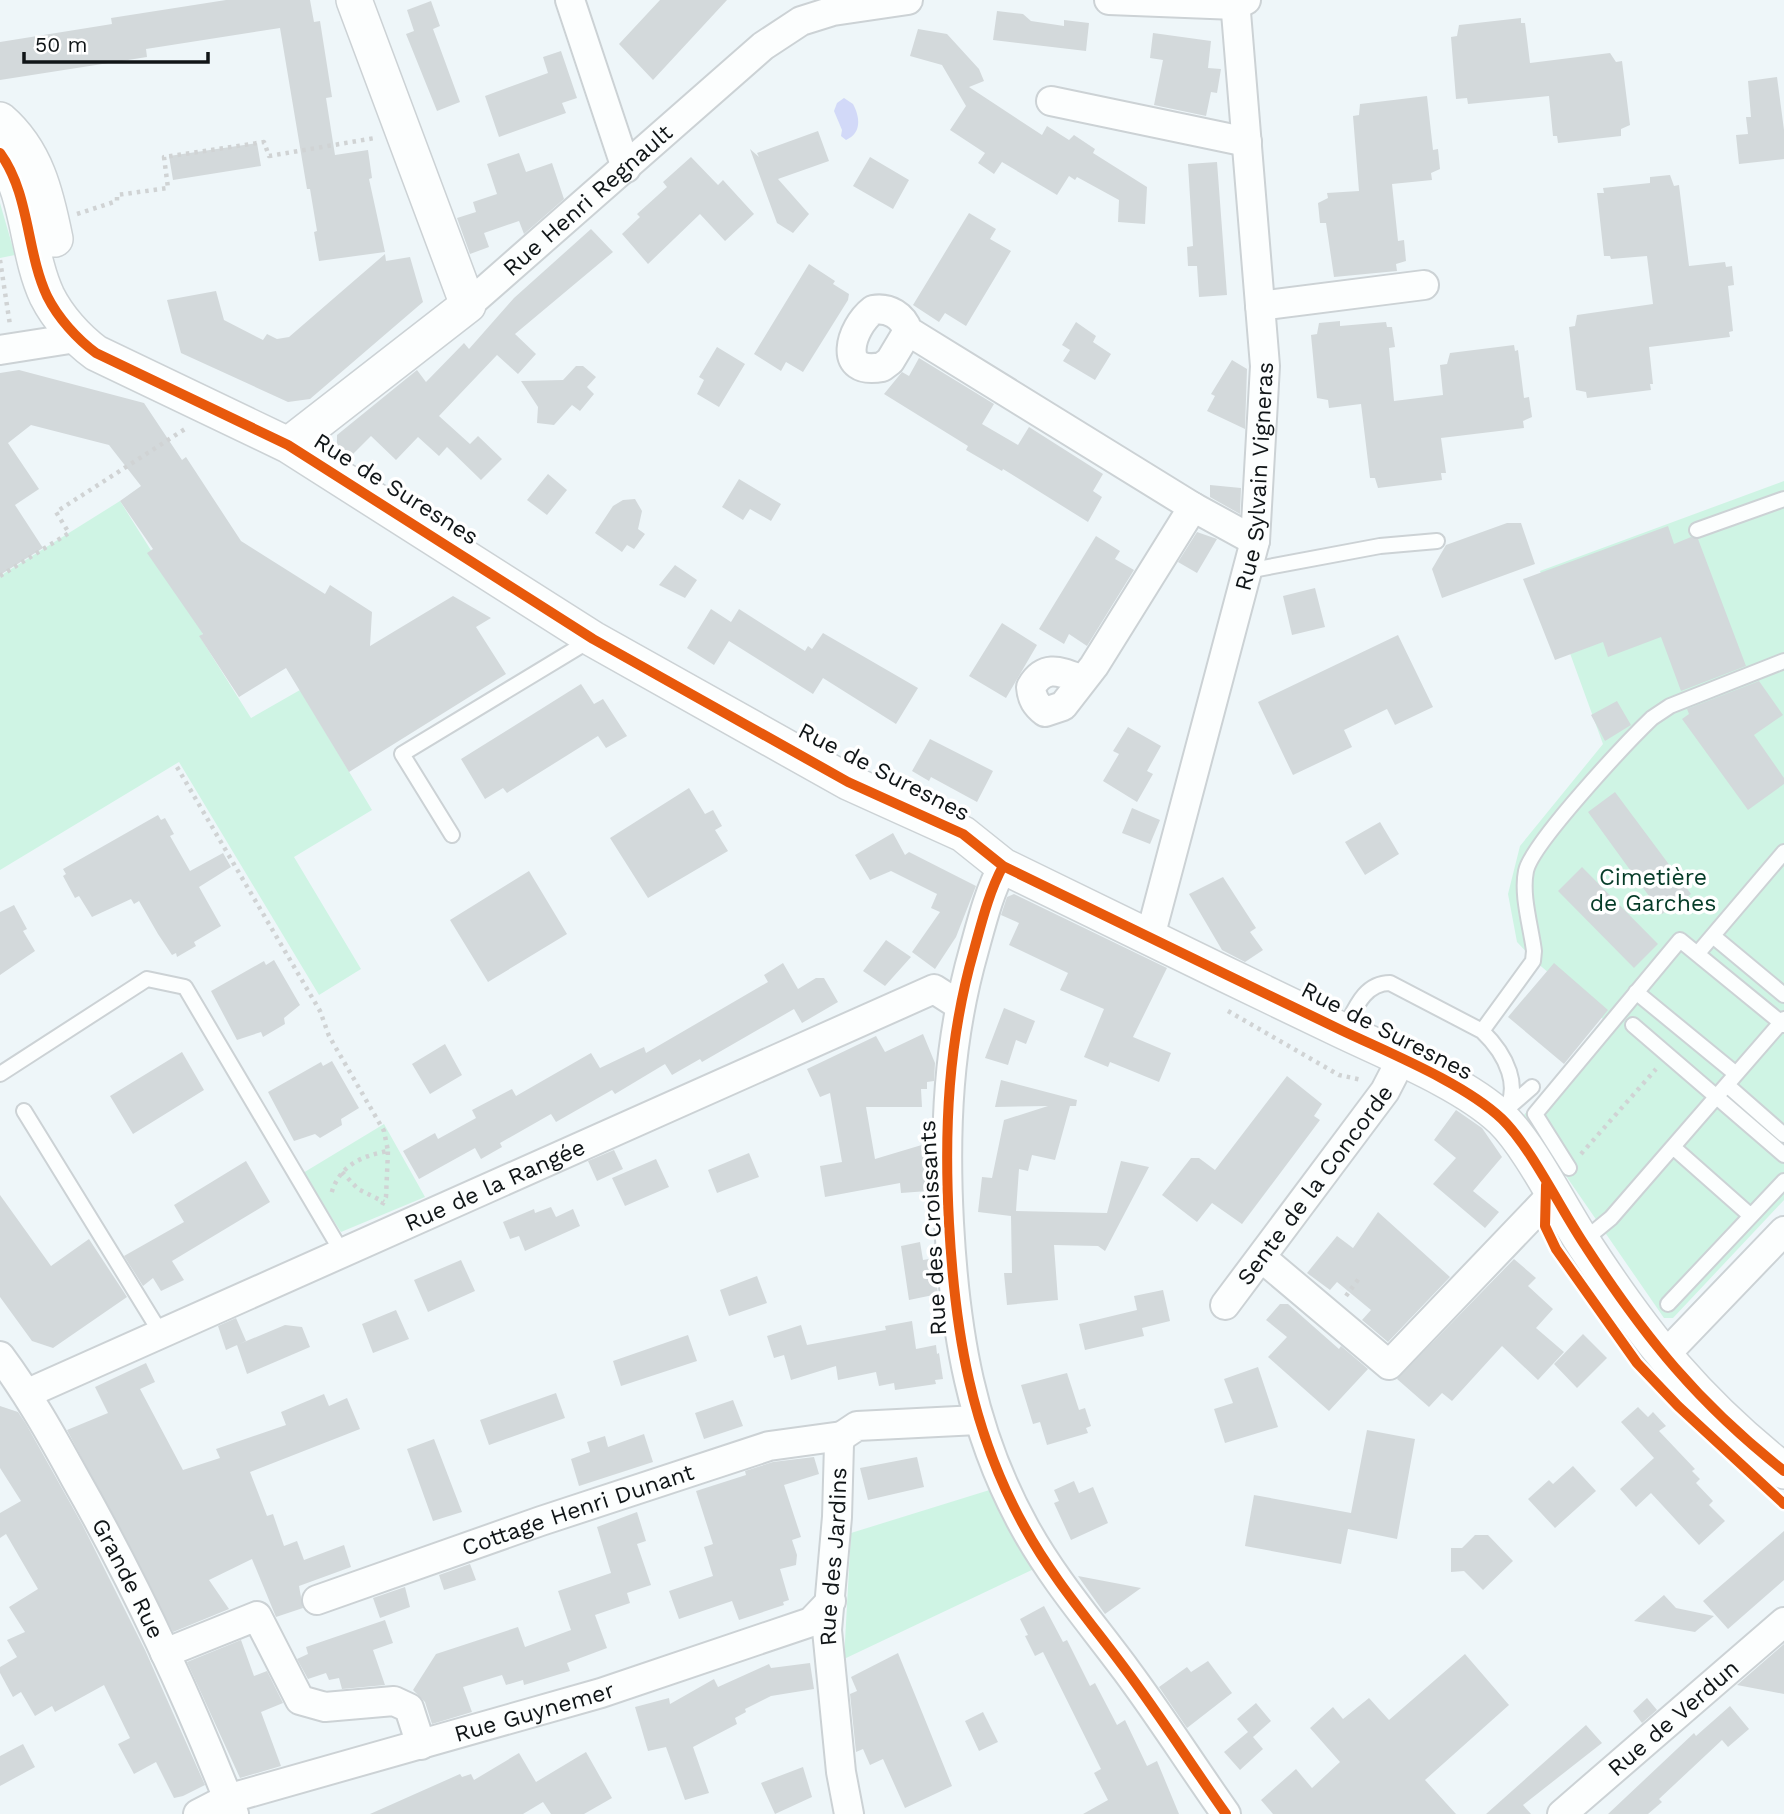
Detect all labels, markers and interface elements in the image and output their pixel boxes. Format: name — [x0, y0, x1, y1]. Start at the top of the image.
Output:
scale bar — [24, 21, 208, 65]
text: 50 m — [35, 32, 87, 57]
street label: Rue Henri Regnault — [497, 118, 678, 282]
street label: Rue Sylvain Vigneras — [1229, 361, 1279, 594]
street label: Rue de Suresnes — [309, 428, 483, 550]
street label: Rue de Suresnes — [794, 717, 974, 827]
park label: Cimetière de Garches — [1590, 864, 1716, 917]
street label: Rue de Suresnes — [1297, 976, 1477, 1086]
street label: Sente de la Concorde — [1231, 1079, 1398, 1290]
street label: Rue des Croissants — [914, 1120, 952, 1336]
street label: Rue de la Rangée — [400, 1133, 589, 1237]
street label: Cottage Henri Dunant — [458, 1458, 698, 1561]
street label: Rue des Jardins — [813, 1467, 852, 1647]
street label: Grande Rue — [86, 1514, 170, 1643]
street label: Rue de Verdun — [1602, 1654, 1744, 1782]
street label: Rue Guynemer — [451, 1676, 618, 1747]

